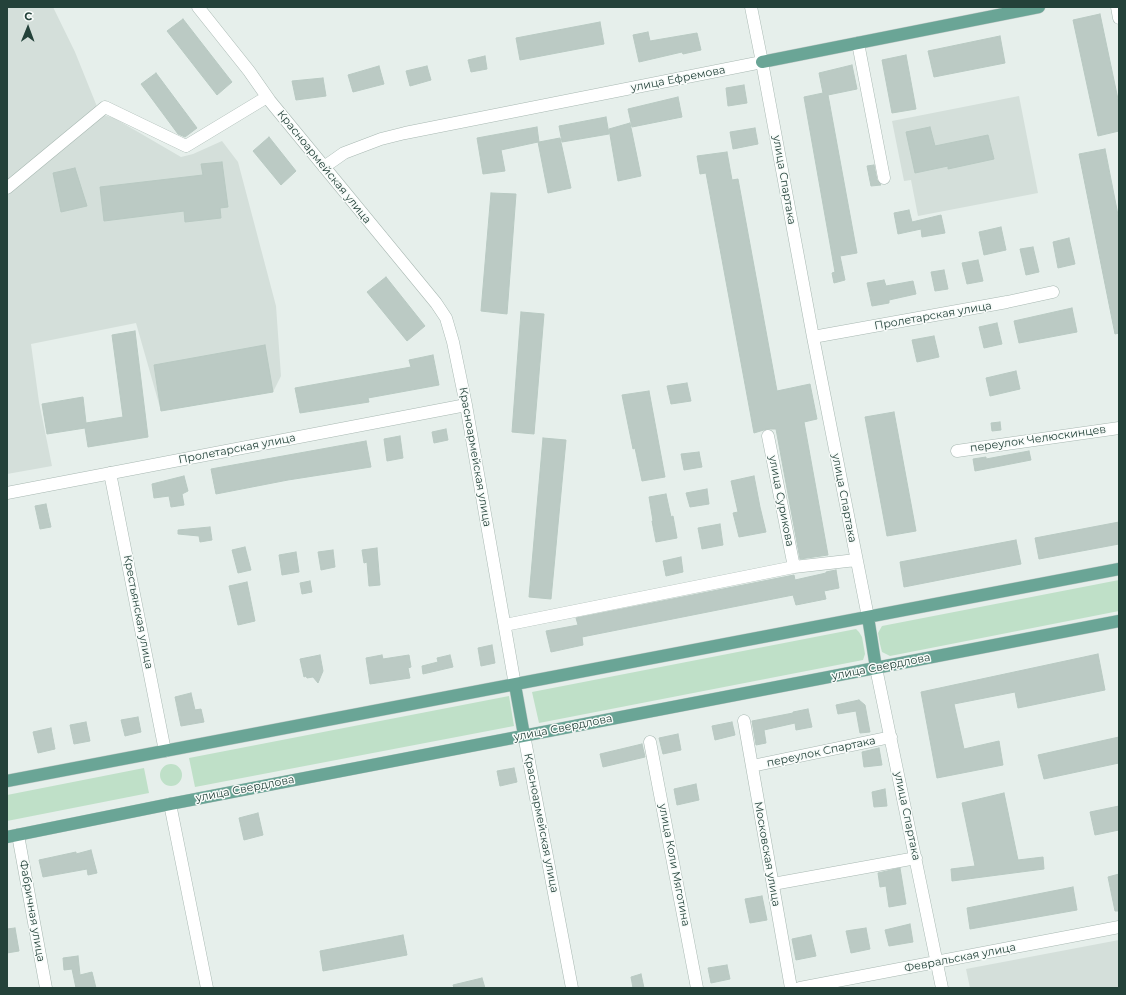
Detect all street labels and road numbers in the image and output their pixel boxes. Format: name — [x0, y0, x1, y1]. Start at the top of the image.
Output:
street label: улица Ефремова — [630, 63, 726, 95]
street label: Красноармейская улица — [274, 108, 374, 226]
street label: улица Спартака — [770, 134, 798, 226]
street label: Пролетарская улица — [873, 299, 993, 333]
street label: Красноармейская улица — [456, 386, 494, 528]
street label: переулок Челюскинцев — [969, 423, 1107, 455]
street label: Пролетарская улица — [177, 431, 297, 467]
street label: улица Спартака — [829, 452, 859, 544]
street label: улица Сурикова — [766, 454, 796, 548]
street label: Крестьянская улица — [120, 554, 156, 670]
street label: улица Свердлова — [831, 651, 931, 683]
street label: улица Свердлова — [513, 712, 613, 744]
street label: переулок Спартака — [765, 734, 877, 770]
street label: Красноармейская улица — [521, 752, 561, 894]
street label: улица Спартака — [891, 770, 923, 862]
street label: улица Свердлова — [195, 773, 295, 805]
street label: Московская улица — [751, 800, 783, 908]
street label: улица Коли Мяготина — [656, 803, 692, 927]
street label: Фабричная улица — [17, 859, 47, 963]
street label: Февральская улица — [903, 941, 1017, 975]

